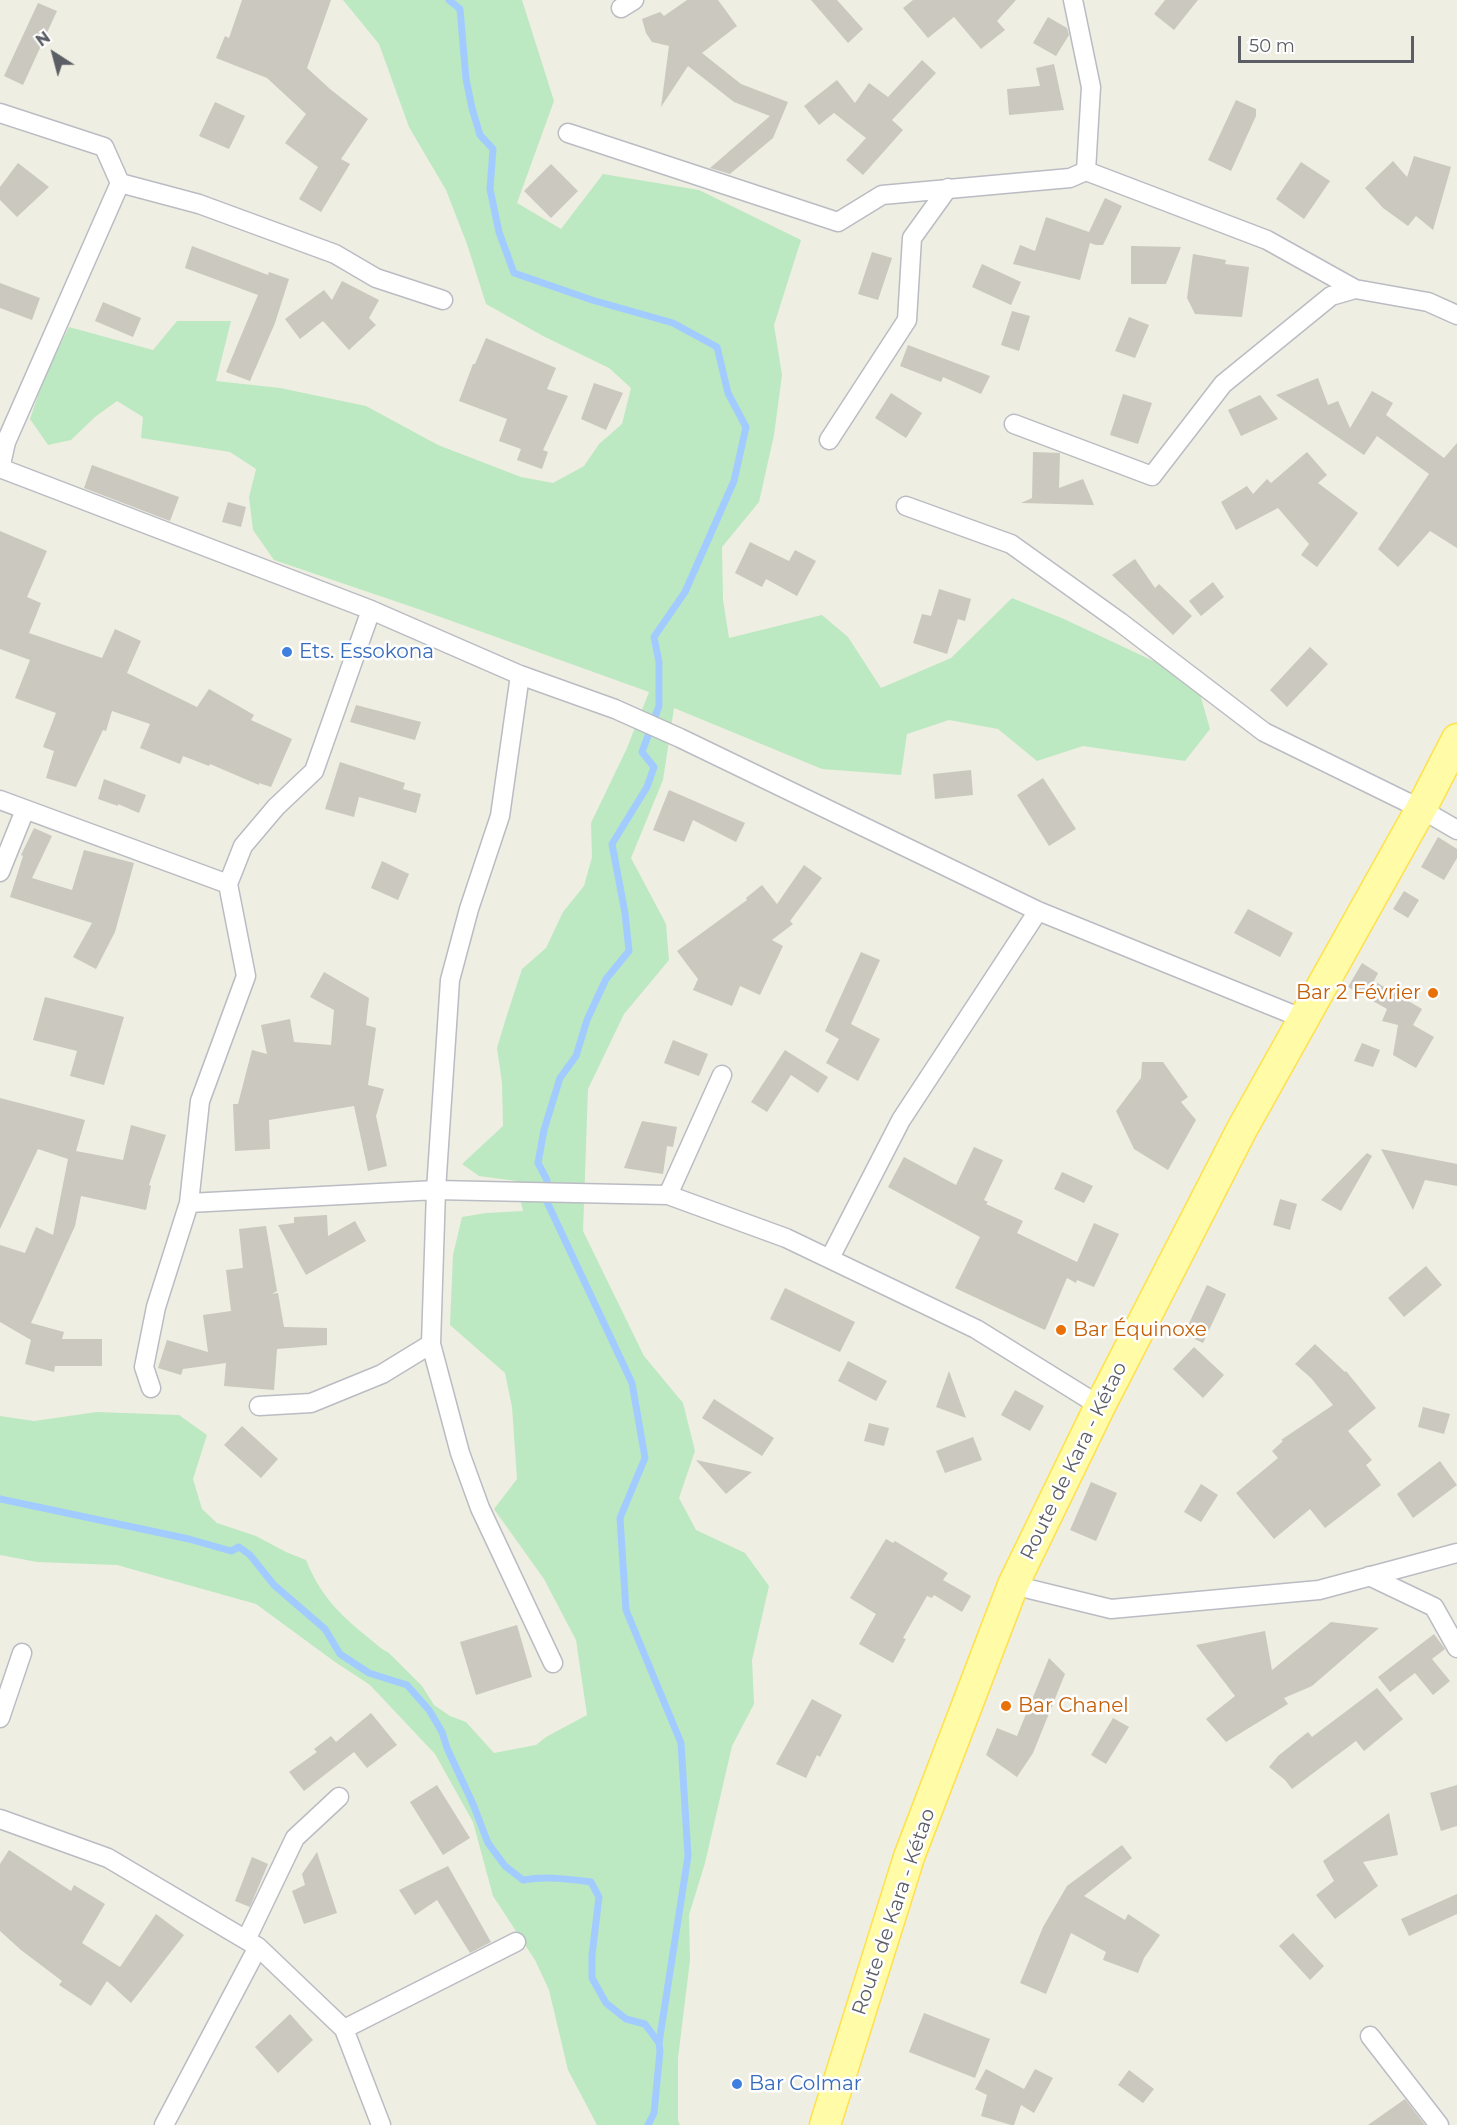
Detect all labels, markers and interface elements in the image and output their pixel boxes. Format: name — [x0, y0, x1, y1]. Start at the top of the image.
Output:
north arrow — [24, 24, 84, 84]
scale bar — [1241, 24, 1416, 62]
text: N — [32, 28, 54, 51]
text: 50 m — [1249, 35, 1295, 57]
place label: Ets. Essokona — [299, 640, 434, 664]
marker: Ets. Essokona — [280, 645, 294, 659]
place label: Bar 2 Février — [1296, 981, 1421, 1005]
marker: Bar 2 Février — [1426, 986, 1440, 1000]
place label: Bar Équinoxe — [1073, 1318, 1207, 1342]
marker: Bar Équinoxe — [1054, 1323, 1068, 1337]
street label: Route de Kara - Kétao — [1016, 1358, 1132, 1564]
place label: Bar Chanel — [1018, 1694, 1129, 1718]
marker: Bar Chanel — [999, 1699, 1013, 1713]
street label: Route de Kara - Kétao — [847, 1805, 941, 2019]
place label: Bar Colmar — [749, 2072, 862, 2096]
marker: Bar Colmar — [730, 2077, 744, 2091]

